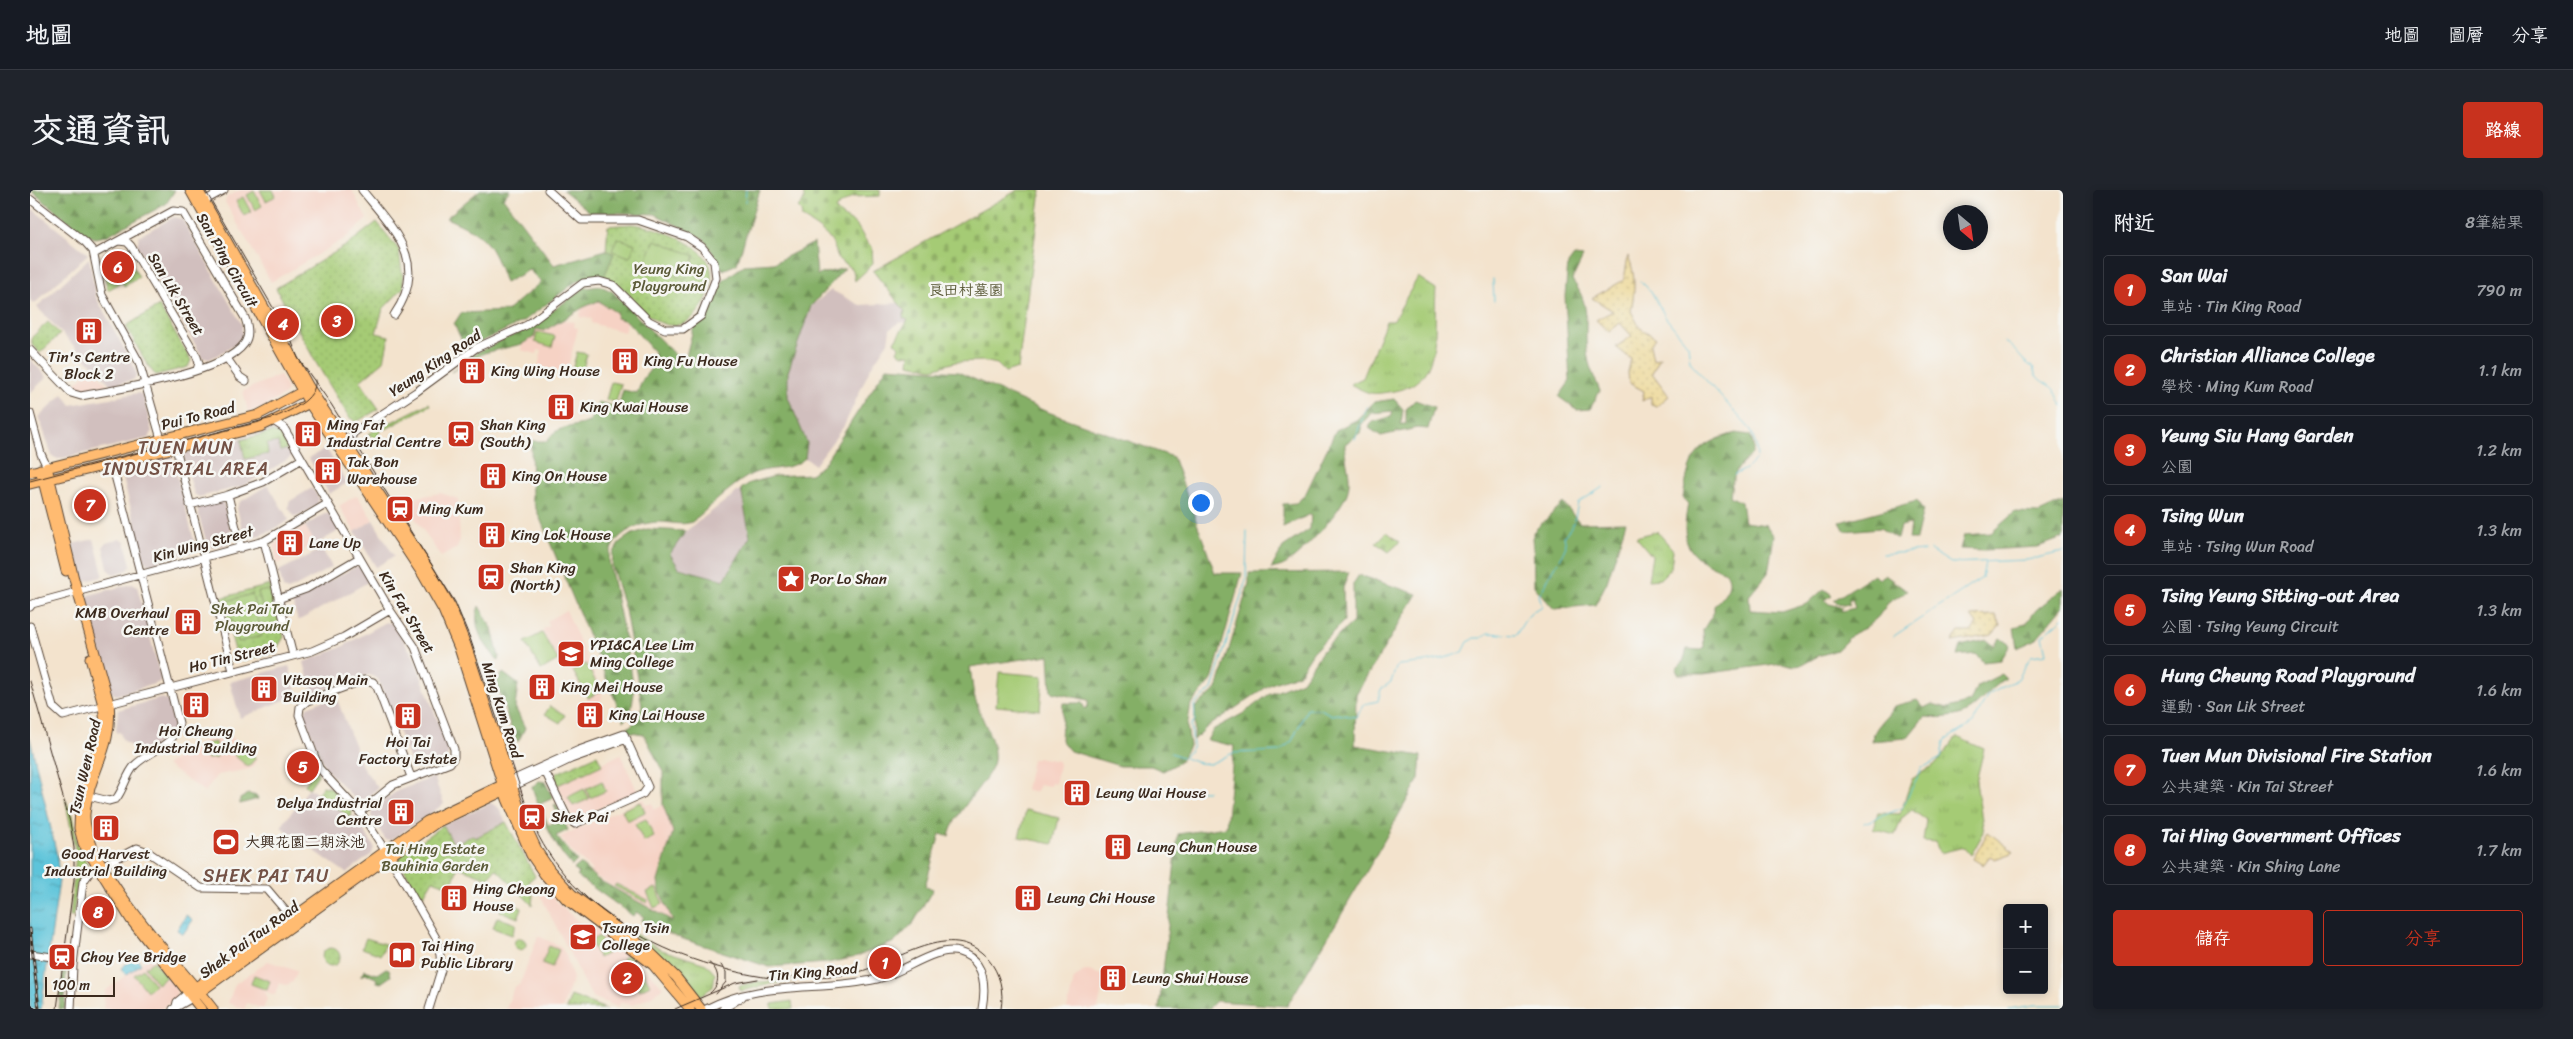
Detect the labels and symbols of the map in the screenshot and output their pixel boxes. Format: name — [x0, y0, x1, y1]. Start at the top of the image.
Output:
north arrow — [1943, 205, 1988, 250]
street label: San Ping Circuit — [189, 207, 265, 313]
street label: San Lik Street — [141, 247, 211, 341]
pin: 6 — [102, 248, 134, 286]
park label: Yeung King Playground — [632, 256, 707, 299]
park label: 良田村墓園 — [928, 277, 1004, 303]
pin: 3 — [321, 302, 353, 340]
pin: 4 — [267, 305, 299, 343]
building icon: Tin's Centre Block 2 — [74, 316, 104, 346]
street label: Yeung King Road — [383, 322, 487, 404]
place label: Tin's Centre Block 2 — [48, 344, 130, 387]
building icon: King Fu House — [610, 346, 640, 376]
place label: King Fu House — [644, 348, 738, 374]
building icon: King Wing House — [457, 356, 487, 386]
place label: King Wing House — [491, 358, 600, 384]
building icon: King Kwai House — [546, 392, 576, 422]
street label: Pui To Road — [158, 394, 239, 438]
place label: King Kwai House — [580, 394, 688, 420]
place label: Ming Fat Industrial Centre — [326, 412, 442, 455]
place label: Shan King (South) — [480, 412, 546, 455]
building icon: Ming Fat Industrial Centre — [293, 419, 323, 449]
station icon: Shan King (South) — [446, 419, 476, 449]
district label: TUEN MUN INDUSTRIAL AREA — [102, 432, 269, 485]
place label: Tak Bon Warehouse — [347, 449, 417, 492]
building icon: Tak Bon Warehouse — [313, 456, 343, 486]
building icon: King On House — [478, 461, 508, 491]
place label: King On House — [512, 463, 607, 489]
pin: 7 — [74, 486, 106, 524]
your location — [1188, 490, 1214, 516]
station icon: Ming Kum — [385, 494, 415, 524]
place label: Ming Kum — [419, 496, 484, 522]
street label: Kin Wing Street — [150, 518, 257, 570]
building icon: King Lok House — [477, 520, 507, 550]
place label: King Lok House — [511, 522, 611, 548]
building icon: Lane Up — [275, 528, 305, 558]
place label: Lane Up — [309, 530, 361, 556]
place label: Shan King (North) — [510, 555, 576, 598]
station icon: Shan King (North) — [476, 562, 506, 592]
place icon: Por Lo Shan — [776, 564, 806, 594]
street label: Kin Fat Street — [372, 565, 442, 659]
place label: Por Lo Shan — [810, 566, 887, 592]
park label: Shek Pai Tau Playground — [211, 596, 293, 639]
place label: KMB Overhaul Centre — [75, 600, 170, 643]
building icon: KMB Overhaul Centre — [173, 607, 203, 637]
place label: YPI&CA Lee Lim Ming College — [590, 632, 695, 675]
street label: Ho Tin Street — [186, 634, 278, 680]
school or university icon: YPI&CA Lee Lim Ming College — [556, 639, 586, 669]
street label: Ming Kum Road — [474, 658, 530, 763]
place label: Vitasoy Main Building — [283, 667, 368, 710]
building icon: King Mei House — [527, 672, 557, 702]
building icon: Vitasoy Main Building — [249, 674, 279, 704]
place label: King Mei House — [561, 674, 663, 700]
building icon: Hoi Cheung Industrial Building — [181, 690, 211, 720]
building icon: King Lai House — [575, 700, 605, 730]
building icon: Hoi Tai Factory Estate — [393, 701, 423, 731]
place label: King Lai House — [609, 702, 705, 728]
street label: Tsun Wen Road — [61, 716, 109, 817]
place label: Hoi Cheung Industrial Building — [134, 718, 258, 761]
place label: Hoi Tai Factory Estate — [359, 729, 457, 772]
pin: 5 — [287, 748, 319, 786]
building icon: Leung Wai House — [1062, 778, 1092, 808]
place label: Leung Wai House — [1096, 780, 1207, 806]
place label: Delya Industrial Centre — [277, 790, 383, 833]
building icon: Delya Industrial Centre — [386, 797, 416, 827]
station icon: Shek Pai — [517, 802, 547, 832]
place label: Shek Pai — [551, 804, 609, 830]
building icon: Good Harvest Industrial Building — [91, 813, 121, 843]
sports icon: 大興花園二期泳池 — [211, 827, 241, 857]
place label: 大興花園二期泳池 — [245, 829, 365, 855]
building icon: Leung Chun House — [1103, 832, 1133, 862]
place label: Leung Chun House — [1137, 834, 1257, 860]
park label: Tai Hing Estate Bauhinia Garden — [381, 836, 489, 879]
place label: Good Harvest Industrial Building — [44, 841, 168, 884]
district label: SHEK PAI TAU — [203, 860, 329, 892]
place label: Hing Cheong House — [473, 876, 556, 919]
building icon: Hing Cheong House — [439, 883, 469, 913]
building icon: Leung Chi House — [1013, 883, 1043, 913]
place label: Leung Chi House — [1047, 885, 1155, 911]
pin: 8 — [82, 893, 114, 931]
street label: Shek Pai Tau Road — [193, 894, 306, 985]
place label: Tsung Tsin College — [602, 915, 669, 958]
school or university icon: Tsung Tsin College — [568, 922, 598, 952]
place label: Tai Hing Public Library — [421, 933, 513, 976]
library icon: Tai Hing Public Library — [387, 940, 417, 970]
station icon: Choy Yee Bridge — [47, 942, 77, 972]
place label: Choy Yee Bridge — [81, 944, 186, 970]
pin: 1 — [869, 944, 901, 982]
street label: Tin King Road — [767, 955, 860, 989]
pin: 2 — [611, 959, 643, 997]
building icon: Leung Shui House — [1098, 963, 1128, 993]
place label: Leung Shui House — [1132, 965, 1249, 991]
scale bar — [45, 974, 115, 997]

